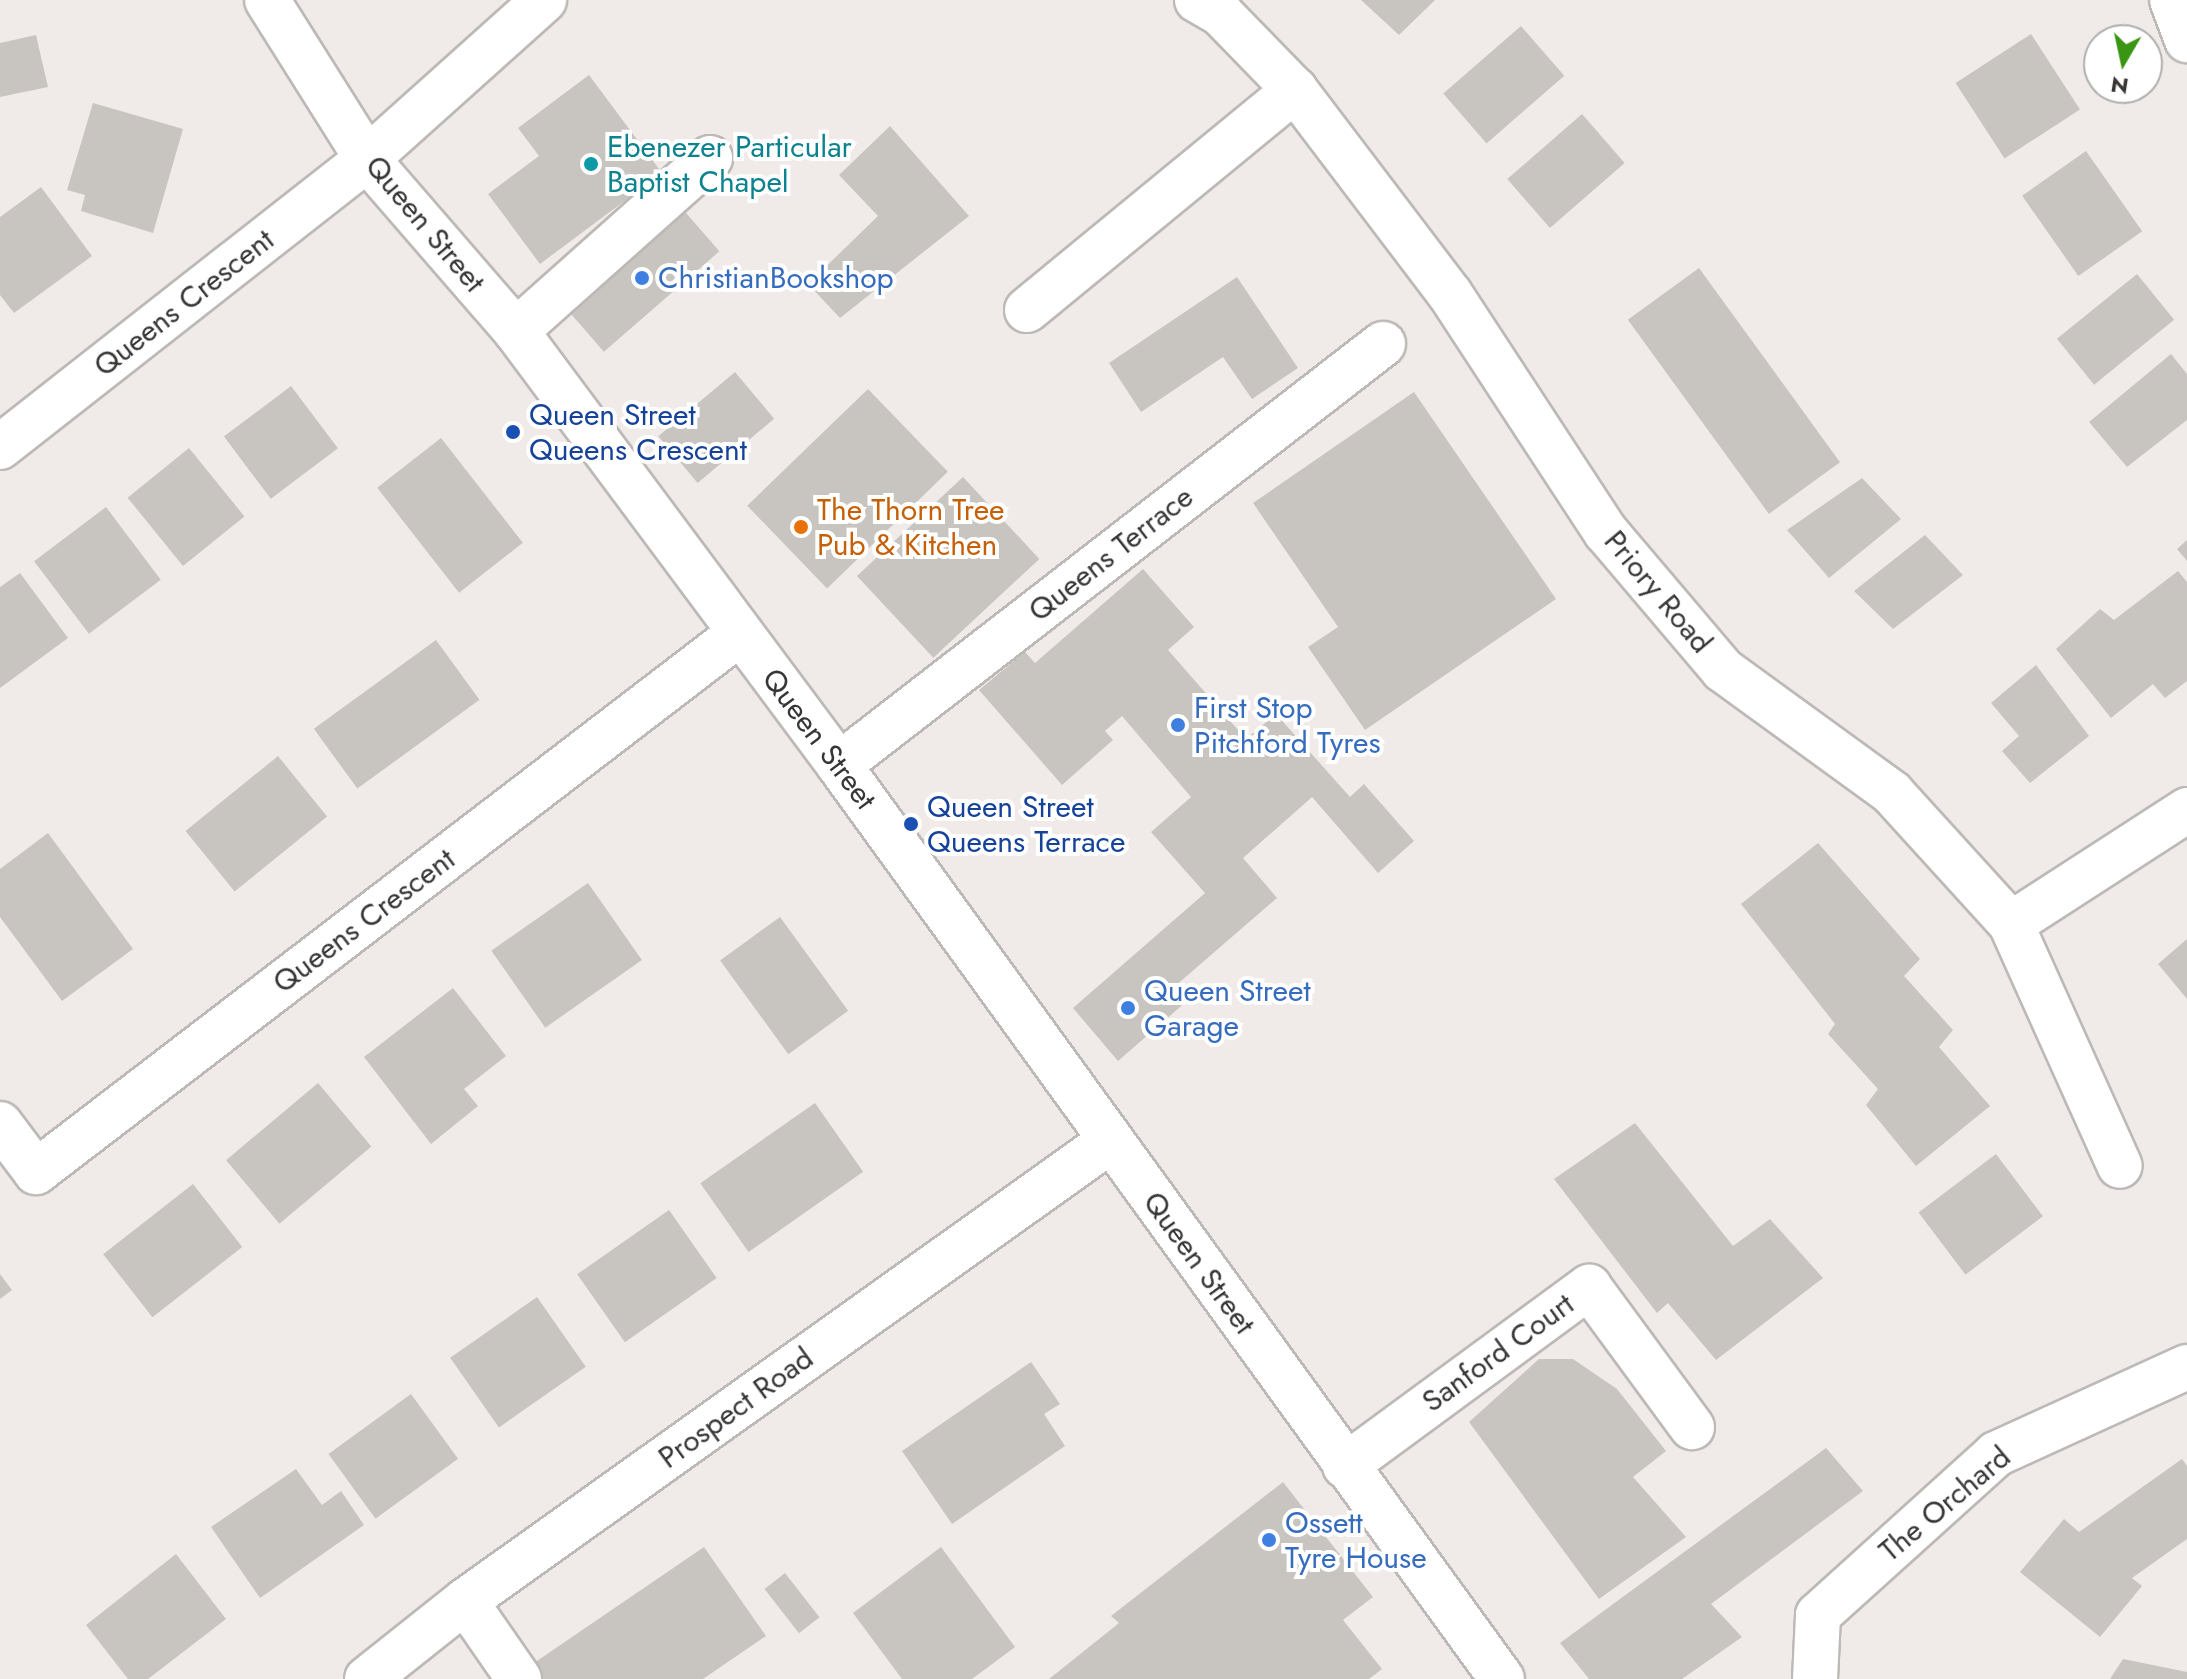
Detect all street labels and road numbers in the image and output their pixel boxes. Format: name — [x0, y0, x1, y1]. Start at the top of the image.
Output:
street label: Queen Street — [358, 149, 492, 299]
street label: Queens Crescent — [87, 222, 281, 384]
street label: Queens Terrace — [1022, 479, 1200, 629]
street label: Priory Road — [1597, 524, 1719, 660]
street label: Queen Street — [754, 662, 884, 816]
street label: Queens Crescent — [266, 841, 462, 1001]
street label: Queen Street — [1135, 1185, 1263, 1341]
street label: Sanford Court — [1415, 1286, 1581, 1420]
street label: Prospect Road — [652, 1340, 820, 1476]
street label: The Orchard — [1872, 1439, 2018, 1569]

